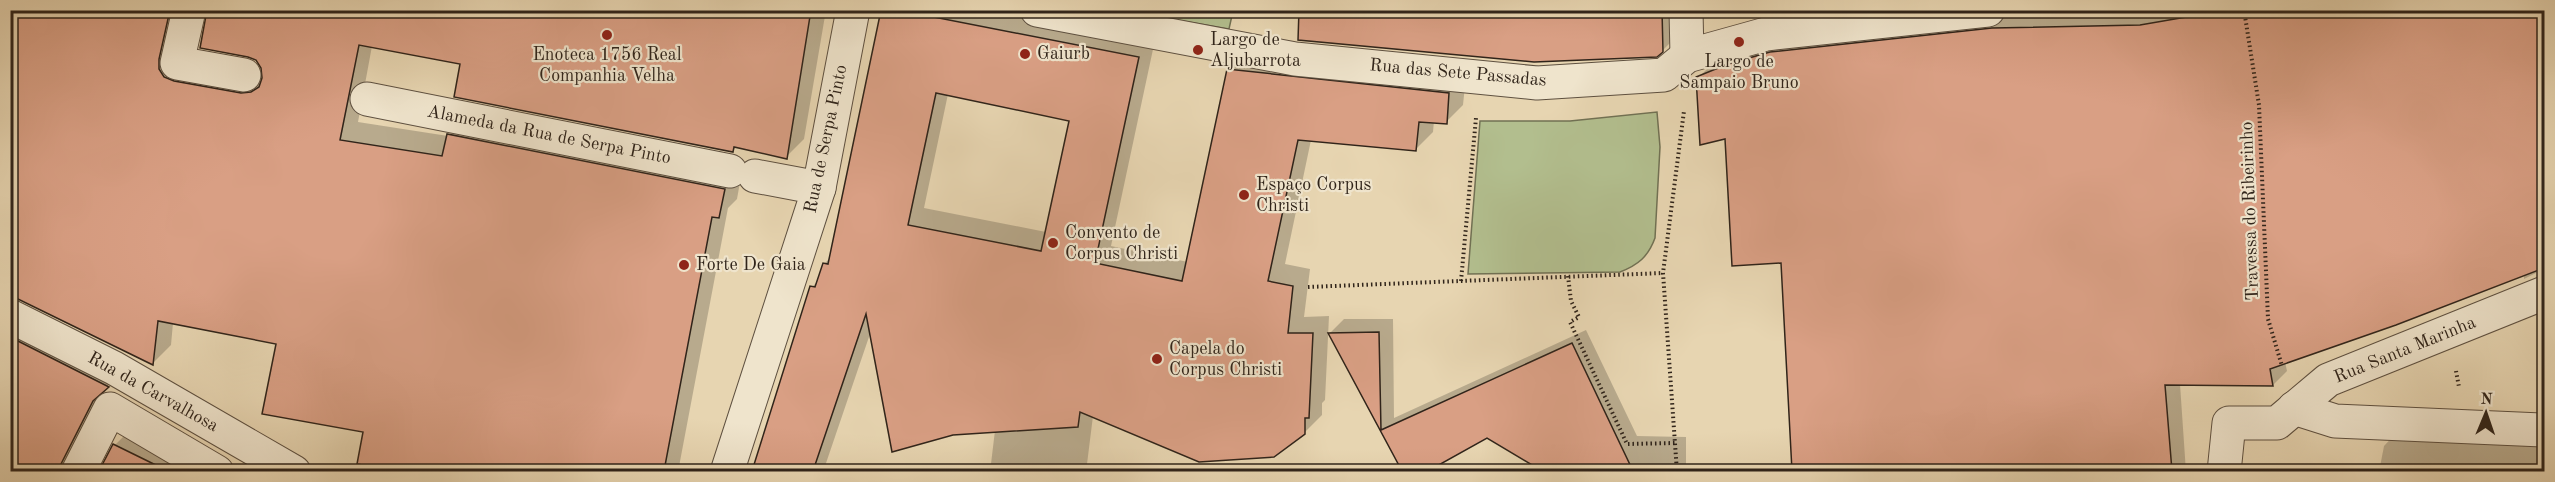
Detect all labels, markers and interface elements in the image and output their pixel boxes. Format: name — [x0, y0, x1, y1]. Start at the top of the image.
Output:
marker: Enoteca 1756 Real Companhia Velha — [600, 28, 614, 42]
place label: Largo de Aljubarrota — [1210, 31, 1301, 70]
marker: Largo de Sampaio Bruno — [1732, 35, 1746, 49]
marker: Largo de Aljubarrota — [1191, 43, 1205, 57]
place label: Gaiurb — [1037, 45, 1090, 63]
place label: Enoteca 1756 Real Companhia Velha — [532, 46, 682, 85]
marker: Gaiurb — [1018, 47, 1032, 61]
place label: Largo de Sampaio Bruno — [1679, 53, 1799, 92]
street label: Rua das Sete Passadas — [1369, 56, 1547, 90]
street label: Rua de Serpa Pinto — [801, 63, 851, 215]
street label: Alameda da Rua de Serpa Pinto — [426, 103, 673, 168]
street label: Travessa do Ribeirinho — [2238, 121, 2262, 301]
place label: Espaço Corpus Christi — [1256, 176, 1372, 215]
marker: Espaço Corpus Christi — [1237, 188, 1251, 202]
place label: Convento de Corpus Christi — [1065, 224, 1178, 263]
marker: Convento de Corpus Christi — [1046, 236, 1060, 250]
place label: Forte De Gaia — [696, 256, 806, 274]
marker: Forte De Gaia — [677, 258, 691, 272]
street label: Rua Santa Marinha — [2332, 313, 2478, 387]
place label: Capela do Corpus Christi — [1169, 340, 1282, 379]
street label: Rua da Carvalhosa — [85, 349, 221, 435]
marker: Capela do Corpus Christi — [1150, 352, 1164, 366]
north arrow — [2456, 383, 2516, 443]
text: N — [2480, 392, 2494, 408]

